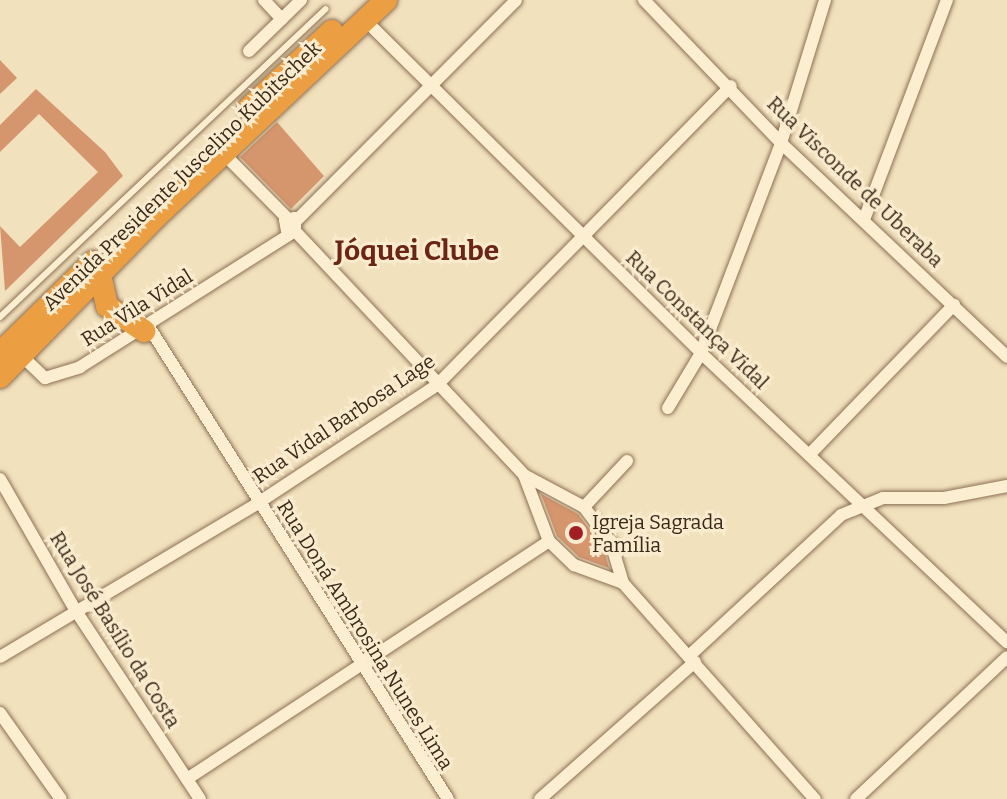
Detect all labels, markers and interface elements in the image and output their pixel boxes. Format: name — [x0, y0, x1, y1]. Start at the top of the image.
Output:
street label: Avenida Presidente Juscelino Kubitschek — [38, 36, 326, 316]
street label: Rua Visconde de Uberaba — [762, 92, 948, 272]
district label: Jóquei Clube — [335, 234, 499, 268]
street label: Rua Constança Vidal — [621, 246, 773, 394]
street label: Rua Vila Vidal — [77, 264, 197, 352]
street label: Rua Vidal Barbosa Lage — [248, 349, 440, 489]
street label: Rua Doná Ambrosina Nunes Lima — [272, 496, 458, 774]
place label: Igreja Sagrada Família — [592, 510, 724, 557]
marker: Igreja Sagrada Família — [567, 524, 585, 542]
street label: Rua José Basílio da Costa — [45, 527, 185, 733]

